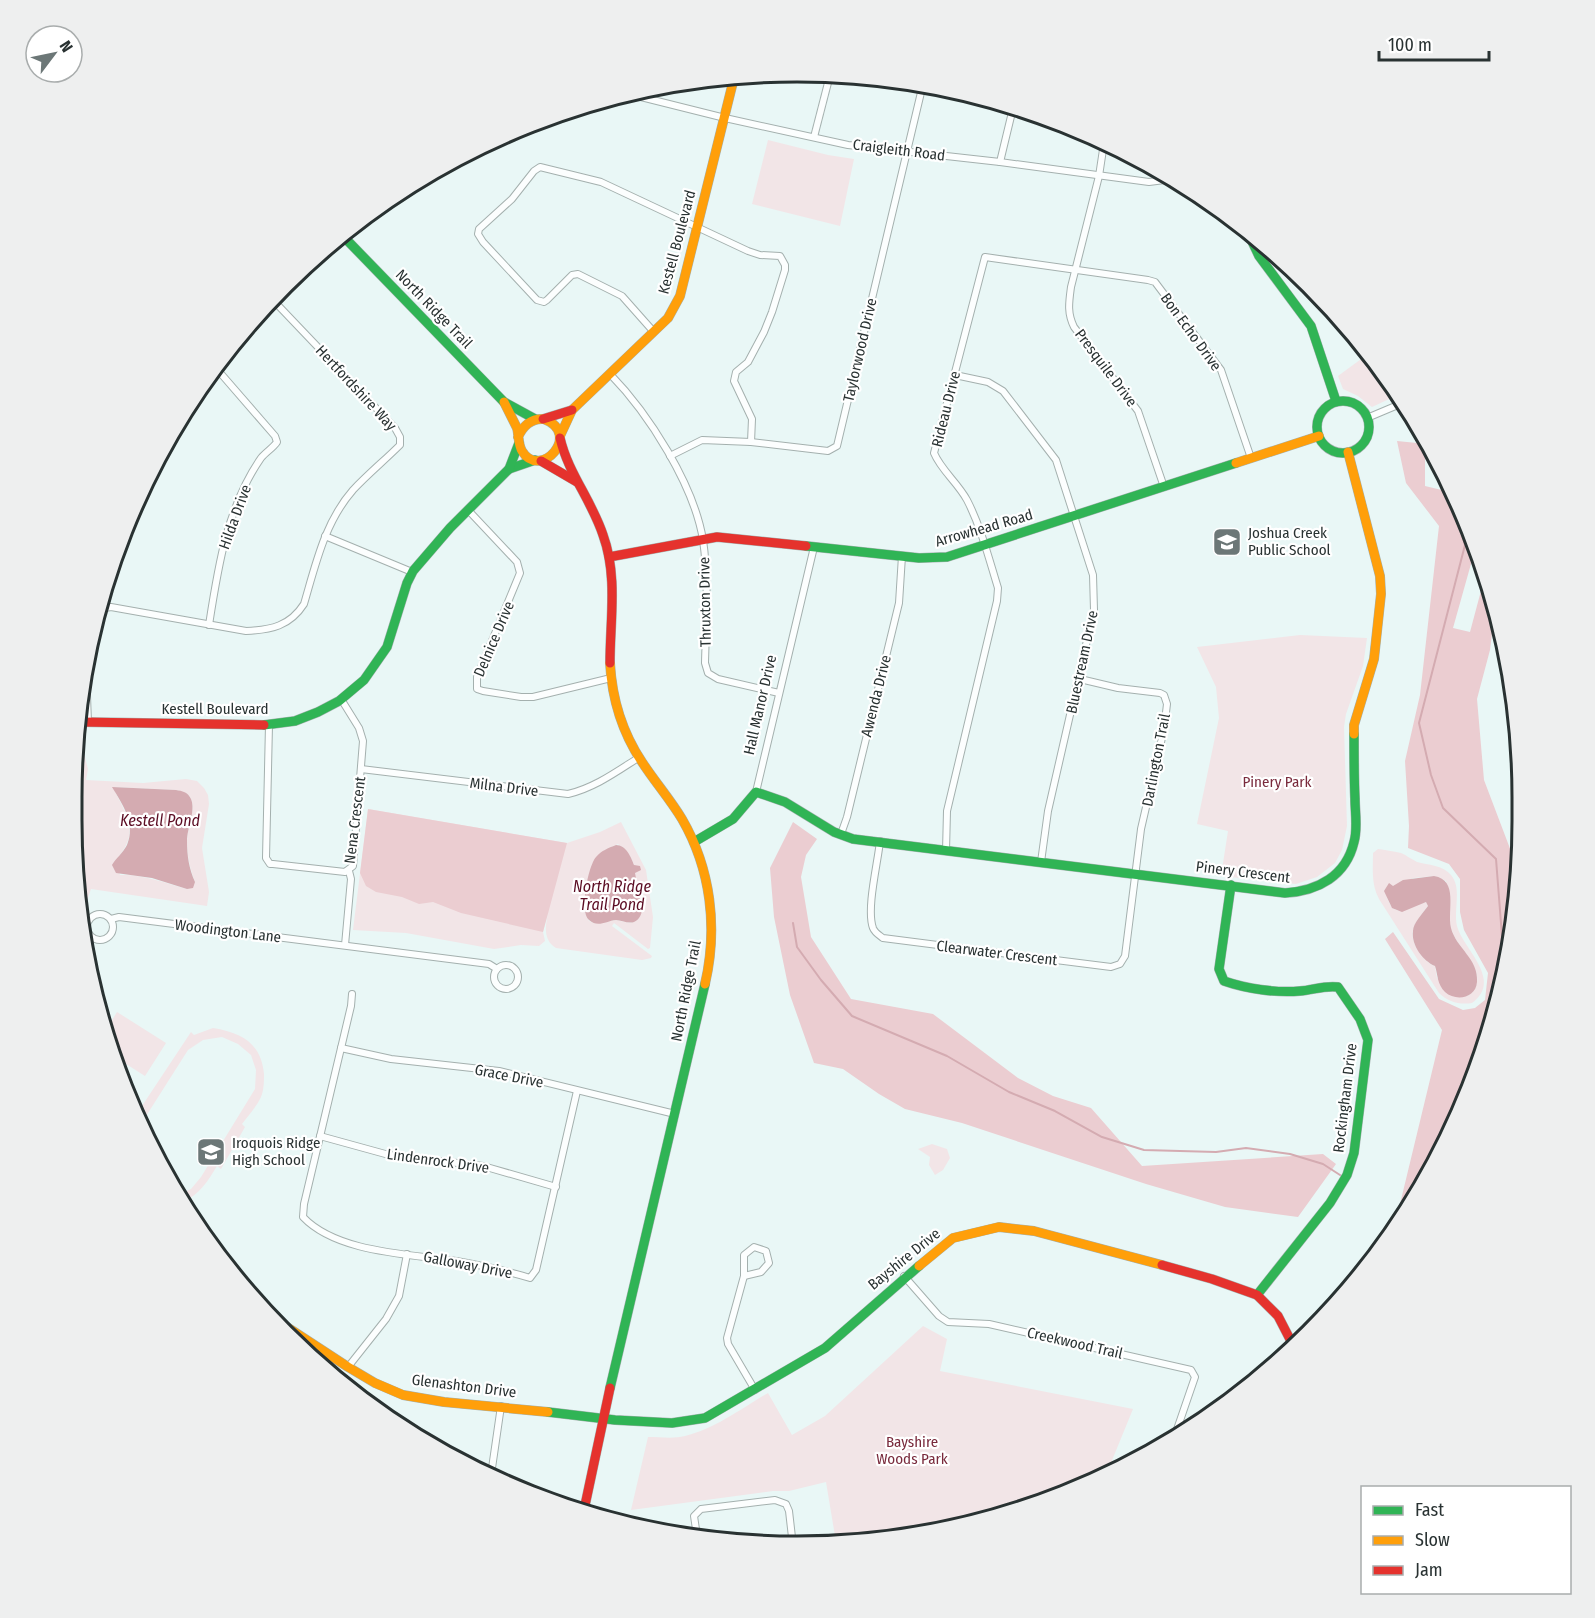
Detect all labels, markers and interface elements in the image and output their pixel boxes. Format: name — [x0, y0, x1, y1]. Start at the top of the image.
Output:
north arrow — [24, 24, 84, 84]
scale bar — [1379, 24, 1488, 62]
text: 100 m — [1388, 34, 1432, 56]
text: N — [56, 37, 77, 55]
street label: Craigleith Road — [852, 135, 946, 165]
street label: Kestell Boulevard — [654, 188, 700, 296]
street label: North Ridge Trail — [392, 266, 476, 352]
street label: Bon Echo Drive — [1157, 290, 1225, 374]
street label: Taylorwood Drive — [839, 296, 881, 404]
street label: Presquile Drive — [1071, 326, 1141, 410]
street label: Hertfordshire Way — [312, 342, 400, 435]
street label: Rideau Drive — [928, 369, 964, 449]
street label: Hilda Drive — [215, 482, 255, 552]
street label: Arrowhead Road — [933, 505, 1035, 551]
place label: Joshua Creek Public School — [1248, 524, 1331, 559]
school or university icon: Joshua Creek Public School — [1211, 526, 1243, 558]
street label: Thruxton Drive — [695, 557, 715, 647]
street label: Delnice Drive — [470, 598, 518, 680]
street label: Bluestream Drive — [1062, 609, 1102, 715]
street label: Hall Manor Drive — [740, 653, 780, 757]
street label: Awenda Drive — [857, 653, 895, 739]
street label: Kestell Boulevard — [162, 700, 268, 718]
street label: Darlington Trail — [1138, 712, 1174, 808]
park label: Pinery Park — [1242, 773, 1312, 791]
street label: Milna Drive — [469, 774, 539, 800]
street label: Nena Crescent — [341, 775, 369, 865]
water label: Kestell Pond — [120, 811, 201, 830]
street label: Pinery Crescent — [1195, 857, 1291, 887]
water label: North Ridge Trail Pond — [573, 877, 651, 914]
street label: Woodington Lane — [174, 916, 282, 946]
street label: Clearwater Crescent — [936, 937, 1058, 969]
street label: North Ridge Trail — [667, 939, 705, 1043]
street label: Rockingham Drive — [1329, 1042, 1361, 1154]
street label: Grace Drive — [473, 1061, 545, 1091]
place label: Iroquois Ridge High School — [232, 1134, 320, 1169]
school or university icon: Iroquois Ridge High School — [195, 1136, 227, 1168]
street label: Lindenrock Drive — [386, 1145, 490, 1177]
street label: Bayshire Drive — [864, 1224, 944, 1294]
street label: Galloway Drive — [422, 1248, 514, 1282]
street label: Creekwood Trail — [1025, 1323, 1125, 1363]
street label: Glenashton Drive — [411, 1371, 517, 1401]
park label: Bayshire Woods Park — [876, 1433, 948, 1468]
legend — [1361, 1486, 1571, 1594]
text: Fast — [1415, 1499, 1444, 1521]
text: Slow — [1415, 1529, 1450, 1551]
text: Jam — [1415, 1559, 1443, 1581]

